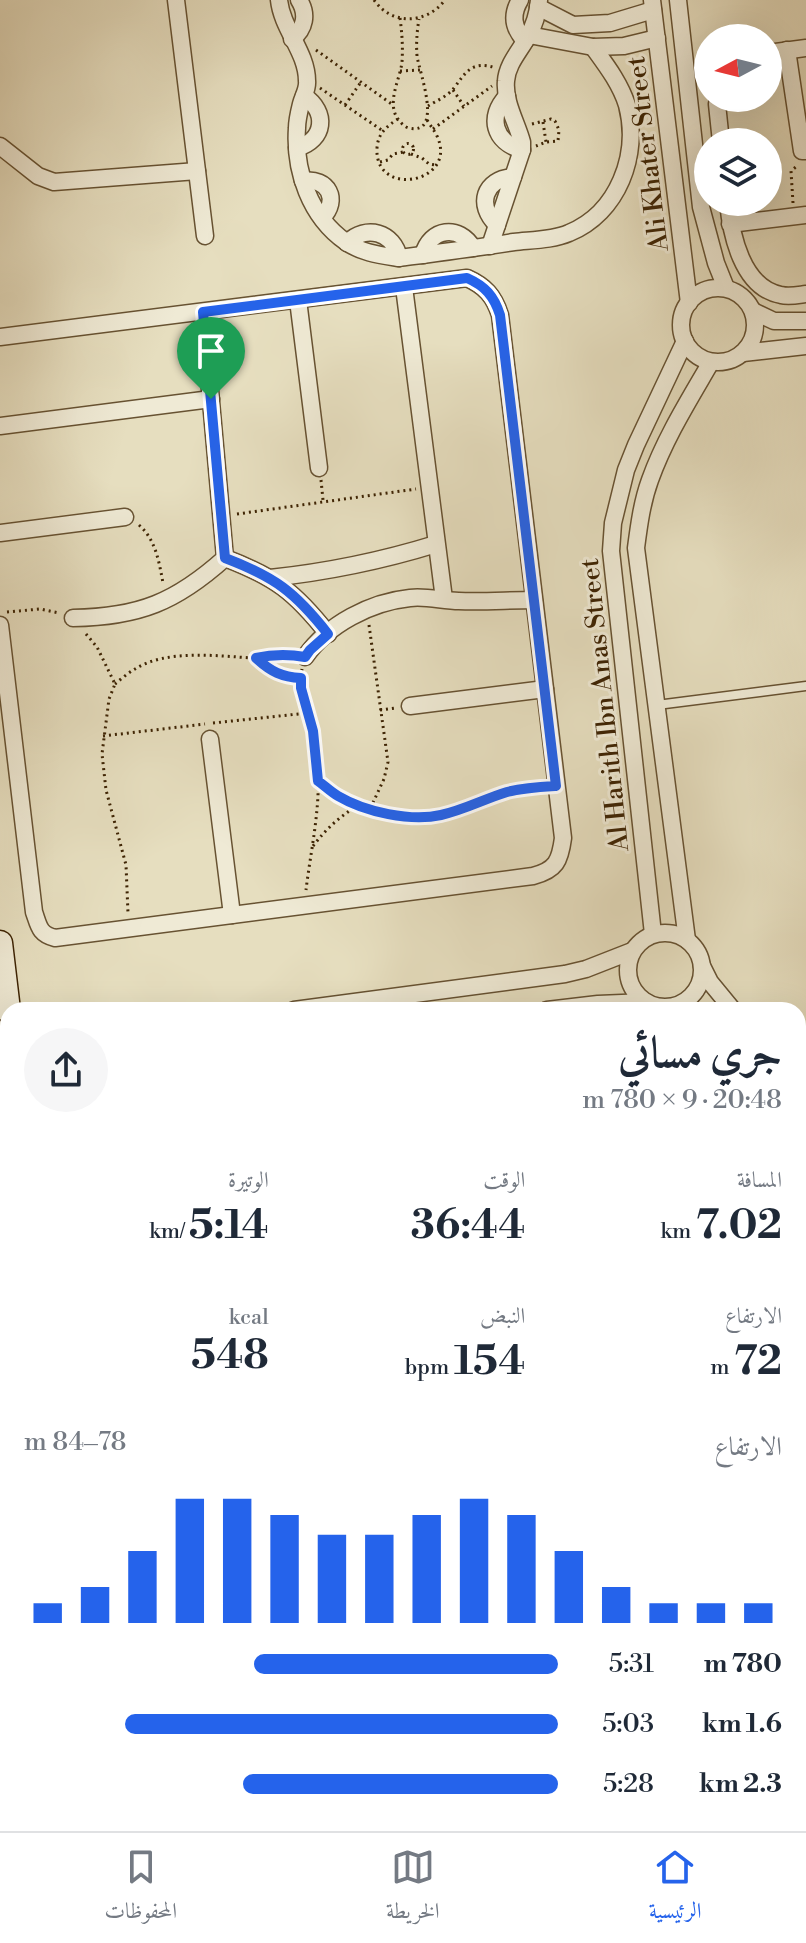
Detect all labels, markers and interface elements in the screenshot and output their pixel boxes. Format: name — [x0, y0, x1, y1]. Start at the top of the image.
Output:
north arrow — [694, 24, 782, 112]
map controls — [694, 24, 782, 216]
street label: Ali Khater Street — [620, 54, 676, 254]
button: layers — [694, 128, 782, 216]
pin — [177, 317, 245, 399]
icon: arrive — [189, 329, 233, 373]
street label: Al Harith Ibn Anas Street — [574, 557, 636, 854]
text: جري مسائي — [618, 1026, 782, 1081]
button: share — [24, 1028, 108, 1112]
text: 20:48 · 9 × 780 m — [582, 1084, 782, 1116]
text: الوتيرة — [228, 1167, 269, 1194]
text: الوقت — [483, 1167, 525, 1194]
text: المسافة — [737, 1167, 782, 1194]
text: 5:14 — [189, 1201, 269, 1251]
text: 36:44 — [411, 1201, 525, 1251]
text: 7.02 — [696, 1201, 782, 1251]
text: /km — [149, 1218, 189, 1245]
text: km — [660, 1218, 696, 1245]
text: النبض — [480, 1303, 525, 1330]
text: الارتفاع — [725, 1303, 782, 1330]
text: kcal — [229, 1304, 269, 1331]
text: 548 — [191, 1331, 269, 1381]
text: 154 — [454, 1337, 525, 1387]
text: 72 — [734, 1337, 782, 1387]
text: bpm — [405, 1354, 454, 1381]
text: m — [710, 1354, 734, 1381]
text: 78–84 m — [24, 1426, 127, 1458]
text: الارتفاع — [715, 1431, 782, 1463]
text: 5:31 — [609, 1648, 654, 1680]
text: 780 m — [704, 1648, 782, 1680]
text: 5:03 — [602, 1708, 654, 1740]
text: 1.6 km — [702, 1708, 782, 1740]
text: 5:28 — [603, 1768, 654, 1800]
text: 2.3 km — [699, 1768, 782, 1800]
tab: المحفوظات — [105, 1845, 177, 1932]
tab: الخريطة — [386, 1845, 440, 1932]
tab: الرئيسية — [649, 1845, 701, 1932]

